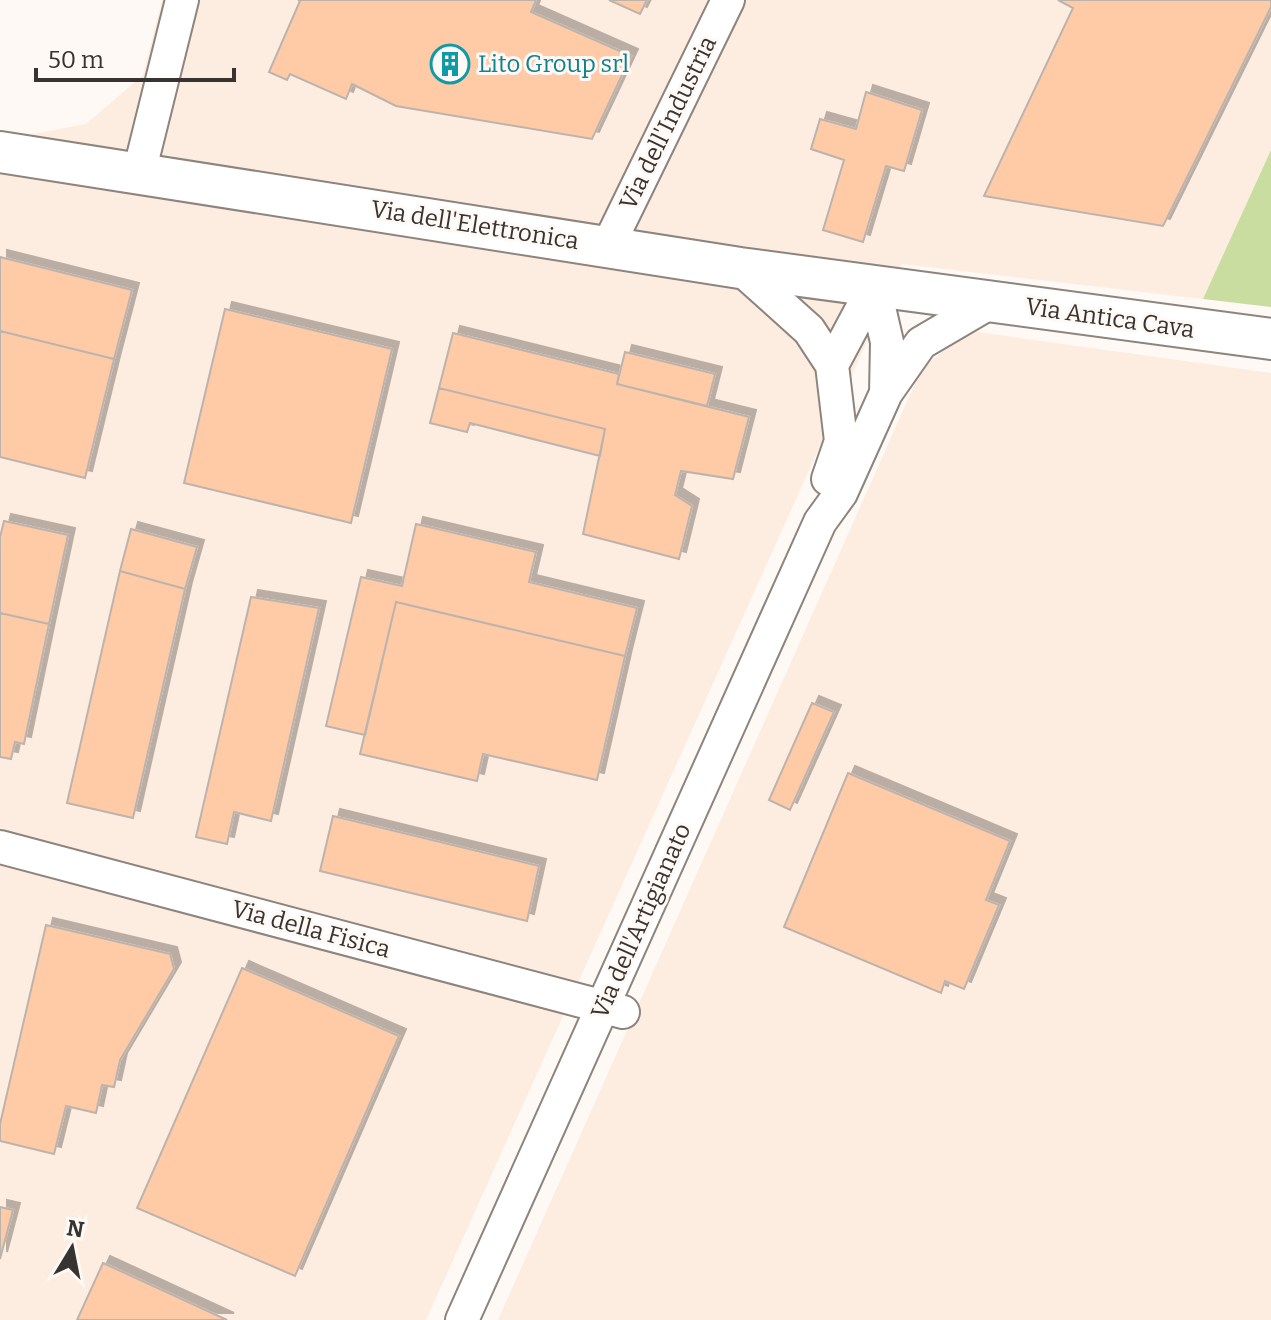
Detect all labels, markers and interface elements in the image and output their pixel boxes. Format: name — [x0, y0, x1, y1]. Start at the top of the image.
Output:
scale bar — [36, 32, 234, 82]
street label: Via dell'Industria — [614, 32, 722, 214]
building icon: Lito Group srl — [429, 43, 471, 85]
text: 50 m — [48, 46, 104, 74]
place label: Lito Group srl — [478, 50, 629, 78]
street label: Via dell'Elettronica — [369, 195, 581, 255]
street label: Via Antica Cava — [1024, 292, 1196, 344]
street label: Via dell'Artigianato — [585, 819, 697, 1023]
street label: Via della Fisica — [229, 894, 393, 964]
north arrow — [32, 1208, 112, 1288]
text: N — [65, 1214, 86, 1244]

